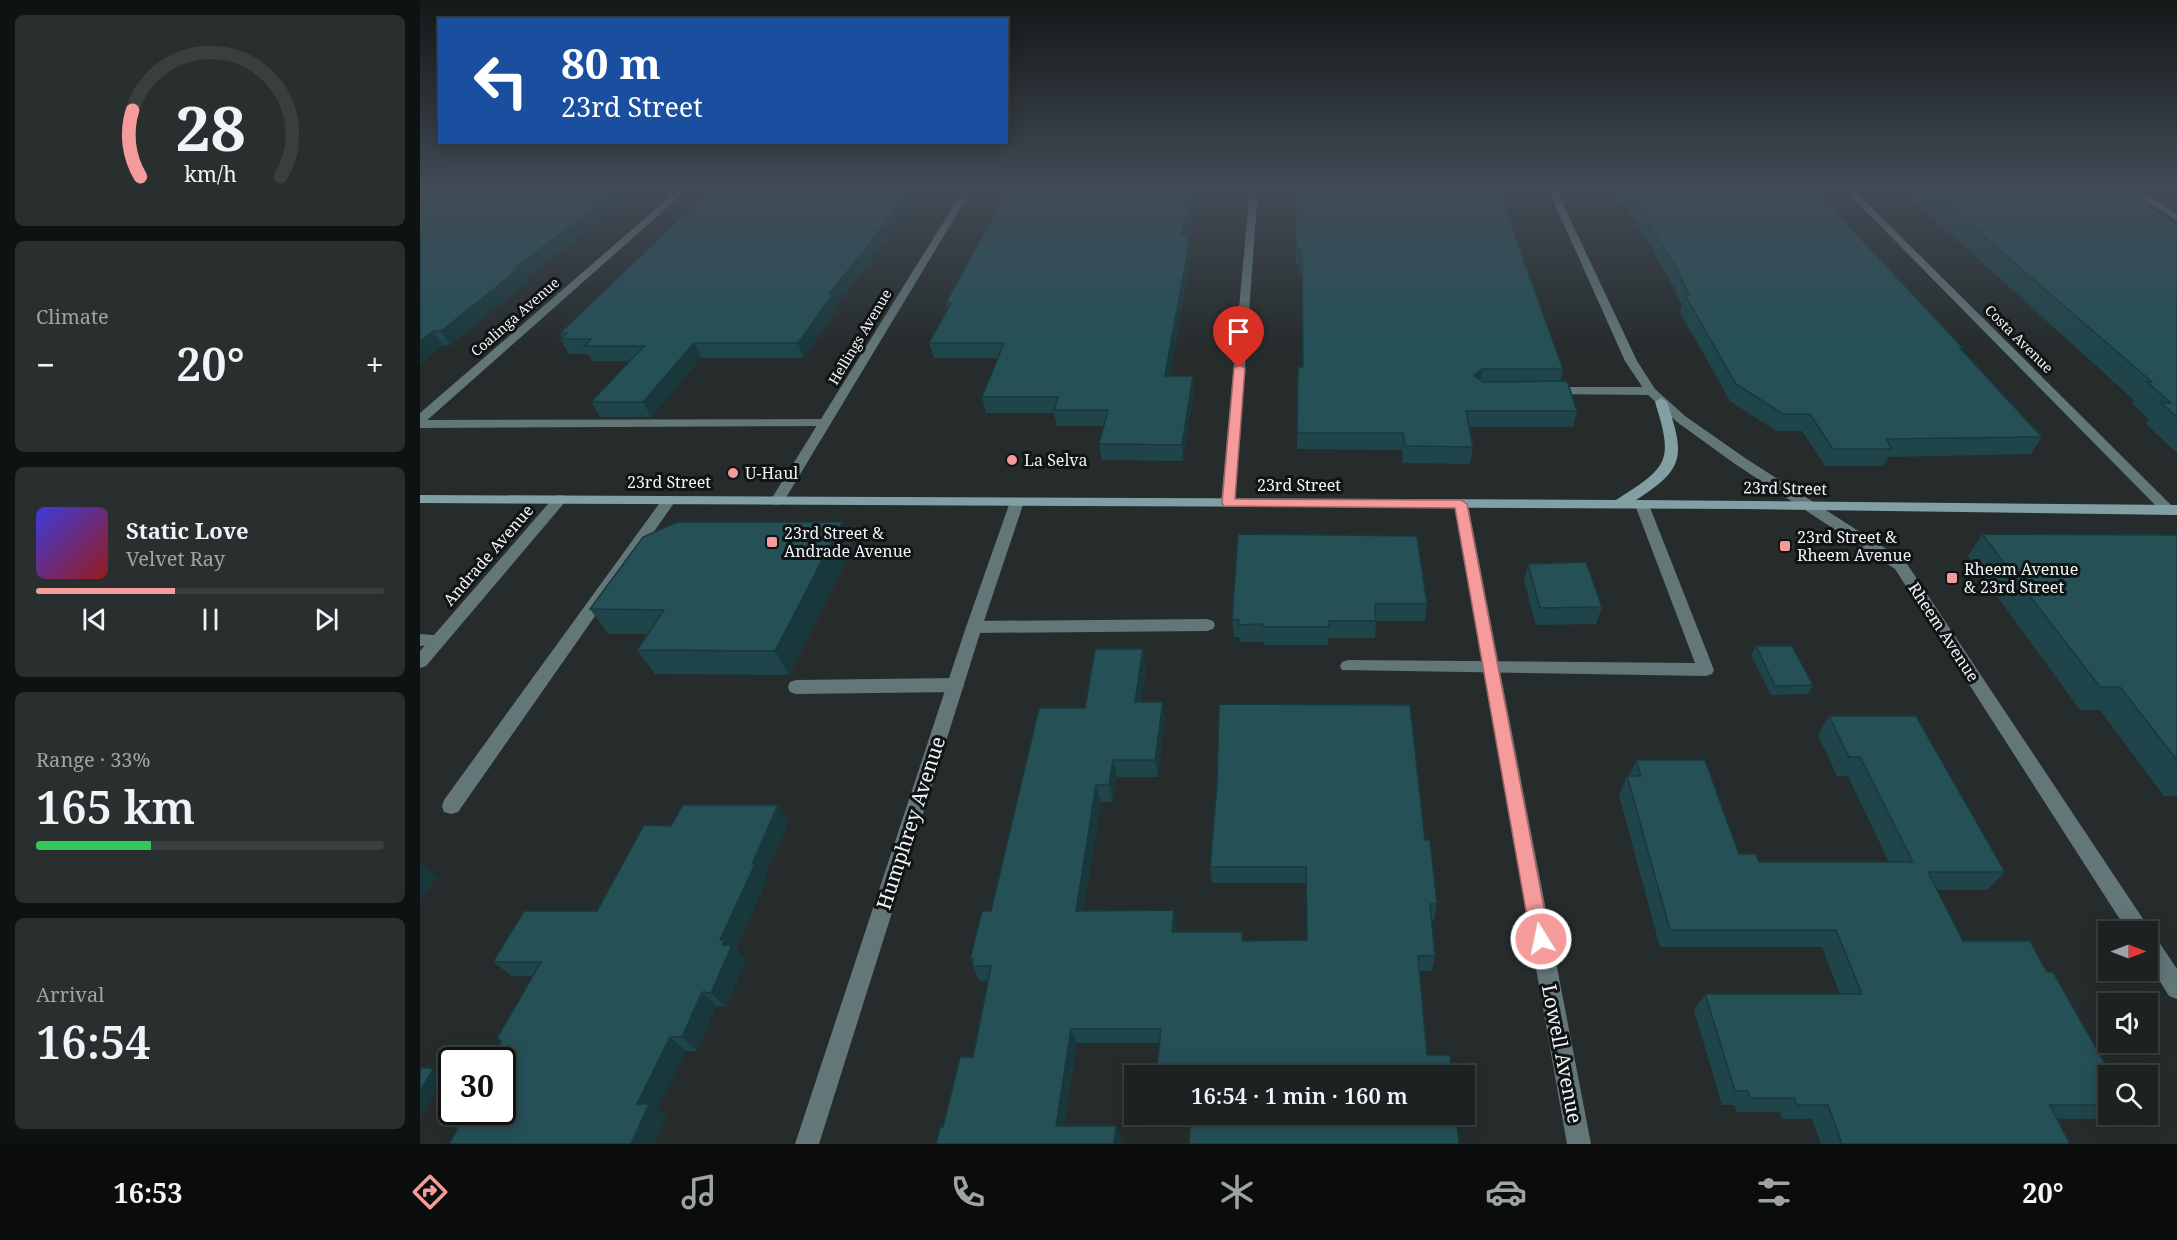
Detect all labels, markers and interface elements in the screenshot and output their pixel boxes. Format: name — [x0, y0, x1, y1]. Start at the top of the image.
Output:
text: 80 m — [561, 34, 661, 91]
icon: left — [462, 42, 540, 120]
text: 28 — [175, 85, 245, 170]
text: 23rd Street — [561, 88, 703, 125]
text: km/h — [184, 160, 237, 189]
street label: Coalinga Avenue — [466, 273, 563, 360]
street label: Hellings Avenue — [824, 285, 896, 388]
street label: Costa Avenue — [1981, 300, 2058, 377]
text: Climate — [36, 303, 109, 330]
pin — [1213, 306, 1264, 368]
icon: arrive — [1222, 315, 1255, 348]
text: 20° — [176, 333, 245, 394]
text: − — [36, 342, 55, 387]
text: + — [366, 342, 384, 387]
place label: La Selva — [1024, 449, 1088, 471]
marker: La Selva — [1005, 453, 1019, 467]
place label: U-Haul — [745, 462, 798, 484]
marker: U-Haul — [726, 466, 740, 480]
street label: 23rd Street — [627, 471, 711, 493]
street label: 23rd Street — [1257, 474, 1341, 496]
street label: 23rd Street — [1743, 476, 1828, 500]
street label: Andrade Avenue — [438, 500, 538, 610]
text: Static Love — [126, 515, 249, 545]
place label: 23rd Street & Andrade Avenue — [784, 522, 911, 562]
place label: 23rd Street & Rheem Avenue — [1797, 526, 1911, 566]
marker: 23rd Street & Andrade Avenue — [765, 535, 779, 549]
marker: 23rd Street & Rheem Avenue — [1778, 539, 1792, 553]
text: Velvet Ray — [126, 545, 225, 572]
place label: Rheem Avenue & 23rd Street — [1964, 558, 2078, 598]
marker: Rheem Avenue & 23rd Street — [1945, 571, 1959, 585]
street label: Rheem Avenue — [1904, 578, 1984, 686]
icon: previous — [78, 603, 111, 636]
icon: pause — [194, 603, 227, 636]
icon: next — [310, 603, 343, 636]
street label: Humphrey Avenue — [870, 733, 951, 913]
text: Range · 33% — [36, 746, 150, 773]
text: 165 km — [36, 776, 195, 837]
position arrow — [1509, 907, 1573, 971]
north arrow — [2098, 921, 2158, 981]
map controls — [2098, 921, 2158, 1125]
text: Arrival — [36, 981, 104, 1008]
street label: Lowell Avenue — [1536, 982, 1589, 1126]
button: sound — [2098, 993, 2158, 1053]
text: 16:54 — [36, 1011, 151, 1072]
speed limit sign: 30 — [438, 1047, 516, 1125]
button: search — [2098, 1065, 2158, 1125]
text: 16:54 · 1 min · 160 m — [1191, 1080, 1408, 1110]
icon: directions — [409, 1171, 451, 1213]
icon: music — [678, 1171, 720, 1213]
icon: phone — [947, 1171, 989, 1213]
icon: climate — [1216, 1171, 1258, 1213]
icon: car — [1485, 1171, 1527, 1213]
icon: filters — [1753, 1171, 1795, 1213]
text: 16:53 — [113, 1174, 183, 1211]
text: 20° — [2022, 1174, 2064, 1211]

